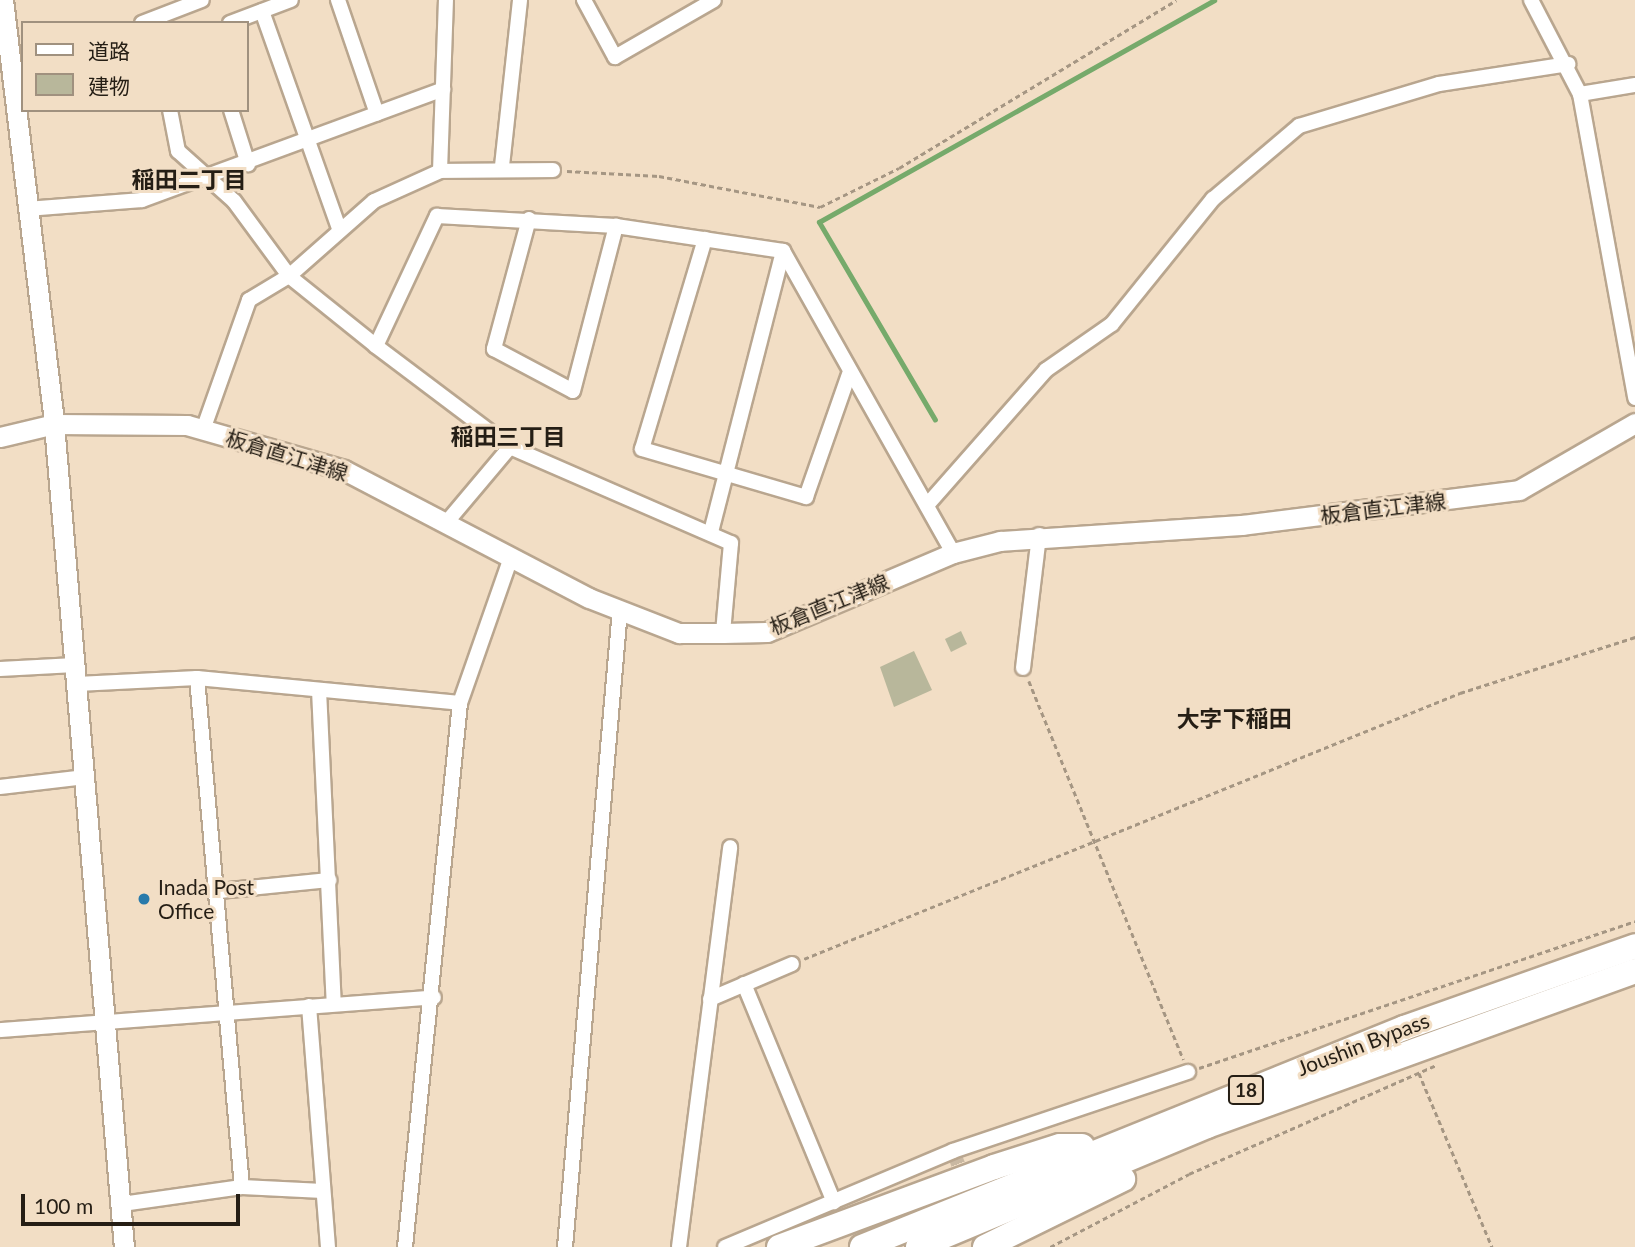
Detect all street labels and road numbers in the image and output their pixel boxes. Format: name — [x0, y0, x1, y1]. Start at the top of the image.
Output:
street label: 板倉直江津線 — [223, 425, 351, 485]
street label: 板倉直江津線 — [1319, 488, 1447, 528]
street label: 板倉直江津線 — [766, 569, 892, 639]
street label: Joushin Bypass — [1293, 1007, 1433, 1081]
road number: 18 — [1227, 1074, 1265, 1106]

